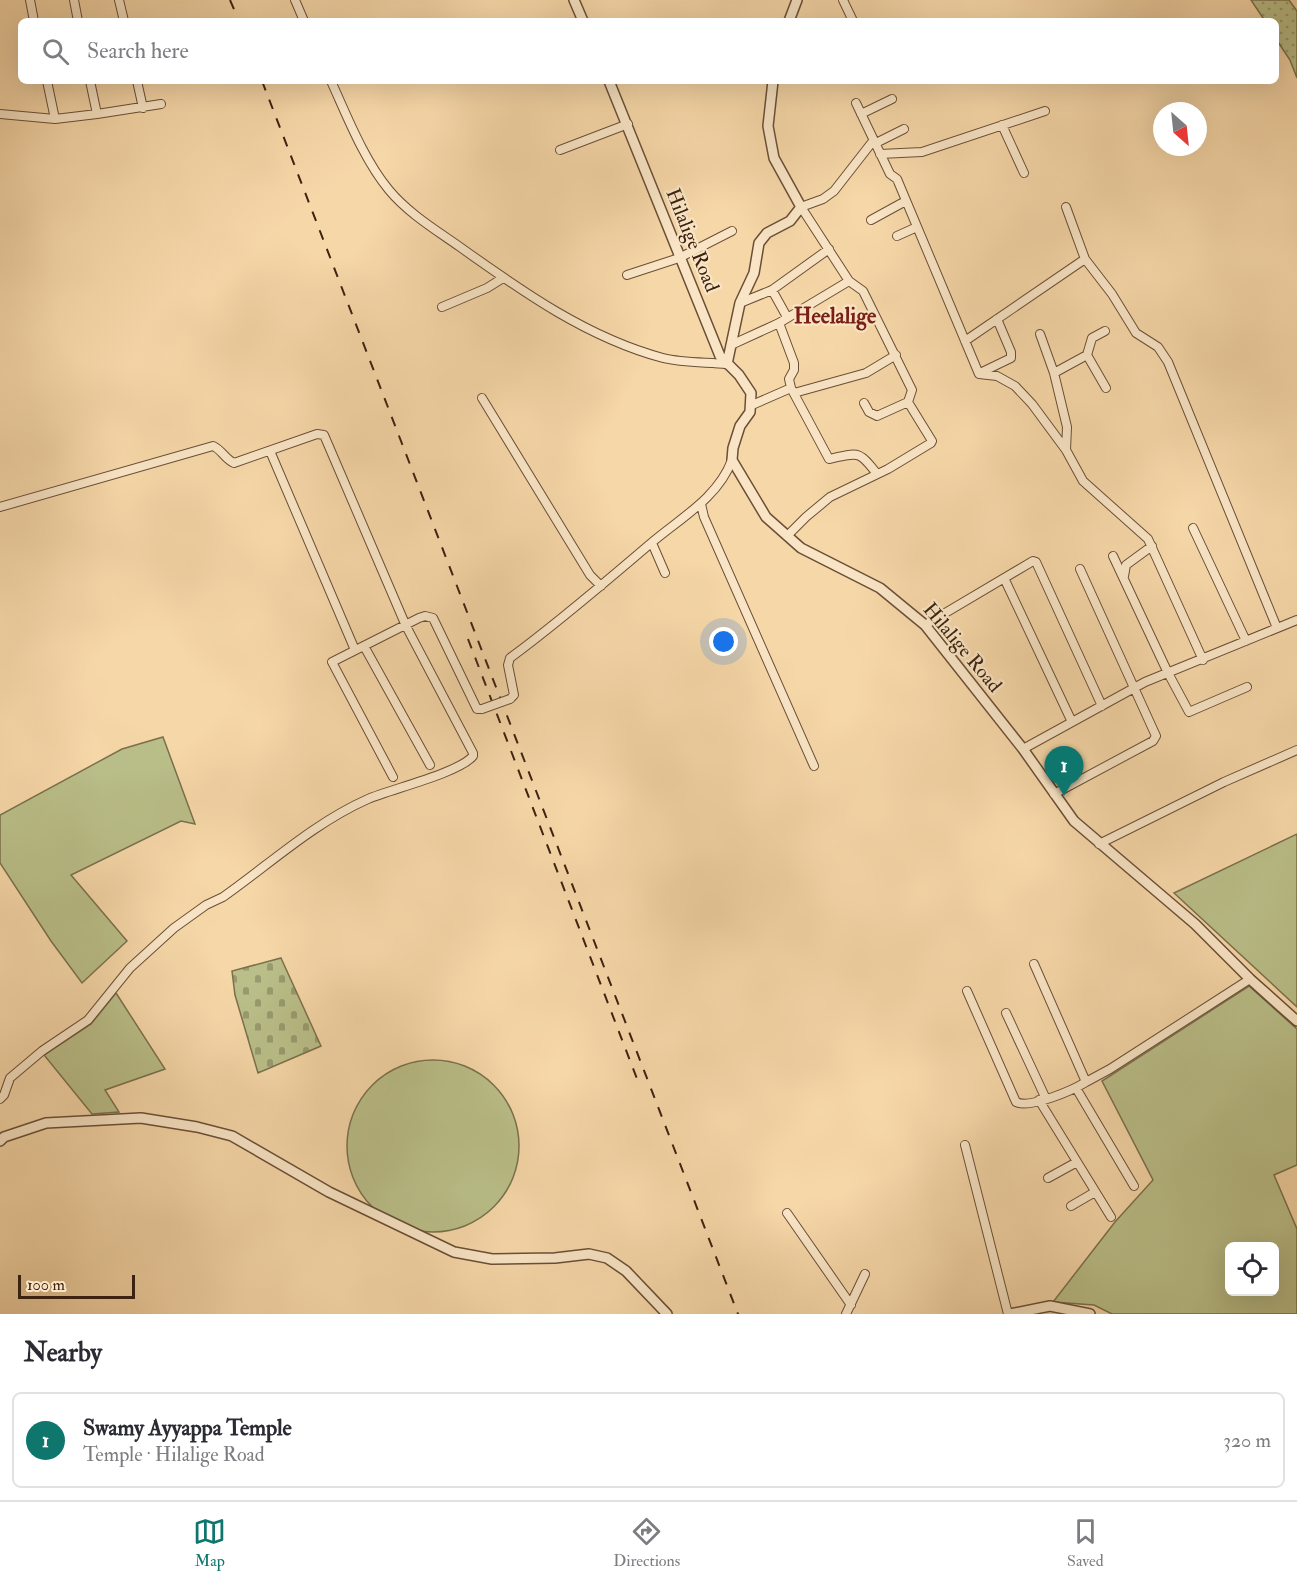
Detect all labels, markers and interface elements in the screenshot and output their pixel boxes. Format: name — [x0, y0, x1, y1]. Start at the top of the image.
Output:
search box — [18, 18, 1279, 84]
icon: search — [39, 35, 72, 68]
text: Search here — [87, 37, 189, 65]
north arrow — [1153, 102, 1207, 156]
street label: Hilalige Road — [660, 185, 725, 296]
district label: Heelalige — [794, 302, 877, 331]
street label: Hilalige Road — [918, 597, 1008, 698]
your location — [709, 627, 738, 656]
pin: 1 — [1044, 746, 1084, 796]
map controls — [1225, 1242, 1279, 1296]
button: locate — [1225, 1242, 1279, 1296]
scale bar — [18, 1272, 135, 1300]
text: 100 m — [27, 1275, 65, 1295]
text: Nearby — [24, 1337, 102, 1369]
text: Swamy Ayyappa Temple — [83, 1414, 292, 1442]
text: 1 — [42, 1428, 49, 1453]
text: 320 m — [1223, 1428, 1271, 1453]
text: Temple · Hilalige Road — [83, 1442, 265, 1467]
tab: Map — [193, 1515, 226, 1571]
tab: Directions — [613, 1515, 680, 1571]
tab: Saved — [1067, 1515, 1104, 1571]

